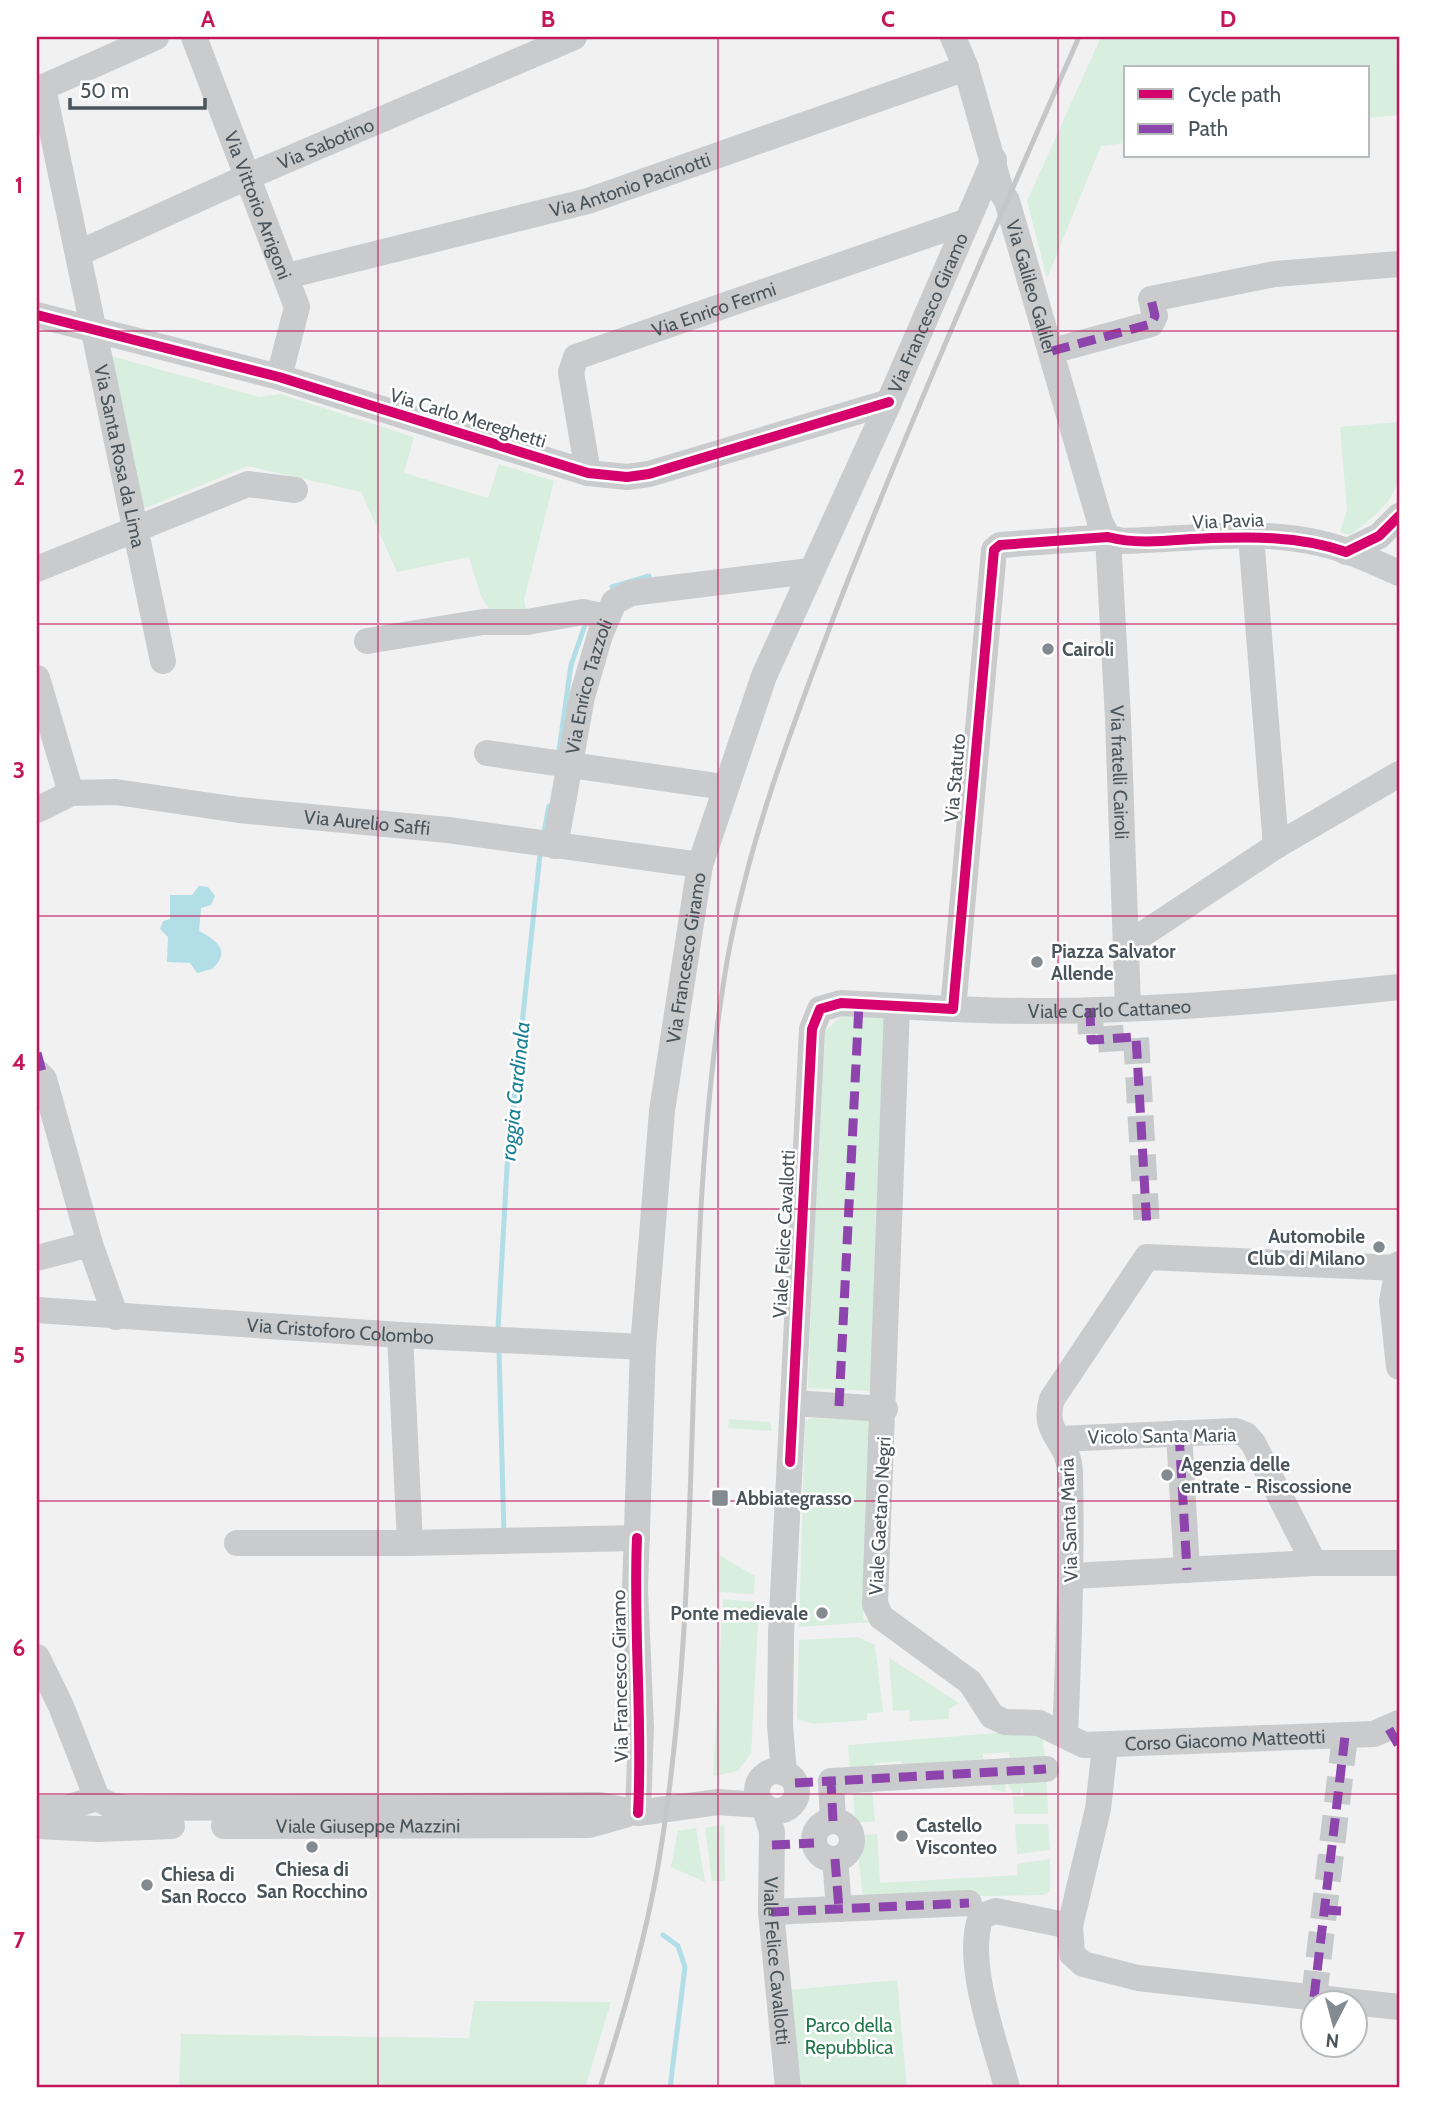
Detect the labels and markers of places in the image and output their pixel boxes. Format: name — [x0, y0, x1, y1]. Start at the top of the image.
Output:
place label: Cairoli — [1062, 638, 1114, 661]
marker: Cairoli — [1040, 641, 1056, 657]
place label: Piazza Salvator Allende — [1051, 940, 1176, 985]
marker: Piazza Salvator Allende — [1029, 954, 1045, 970]
place label: Automobile Club di Milano — [1247, 1225, 1365, 1270]
marker: Automobile Club di Milano — [1371, 1239, 1387, 1255]
place label: Agenzia delle entrate - Riscossione — [1181, 1453, 1352, 1498]
marker: Agenzia delle entrate - Riscossione — [1159, 1467, 1175, 1483]
place label: Abbiategrasso — [736, 1487, 852, 1510]
marker: Abbiategrasso — [710, 1488, 730, 1508]
place label: Ponte medievale — [670, 1602, 808, 1625]
marker: Ponte medievale — [814, 1605, 830, 1621]
place label: Castello Visconteo — [916, 1814, 997, 1859]
marker: Castello Visconteo — [894, 1828, 910, 1844]
marker: Chiesa di San Rocchino — [304, 1839, 320, 1855]
place label: Chiesa di San Rocchino — [256, 1858, 368, 1903]
place label: Chiesa di San Rocco — [161, 1863, 247, 1908]
marker: Chiesa di San Rocco — [139, 1877, 155, 1893]

